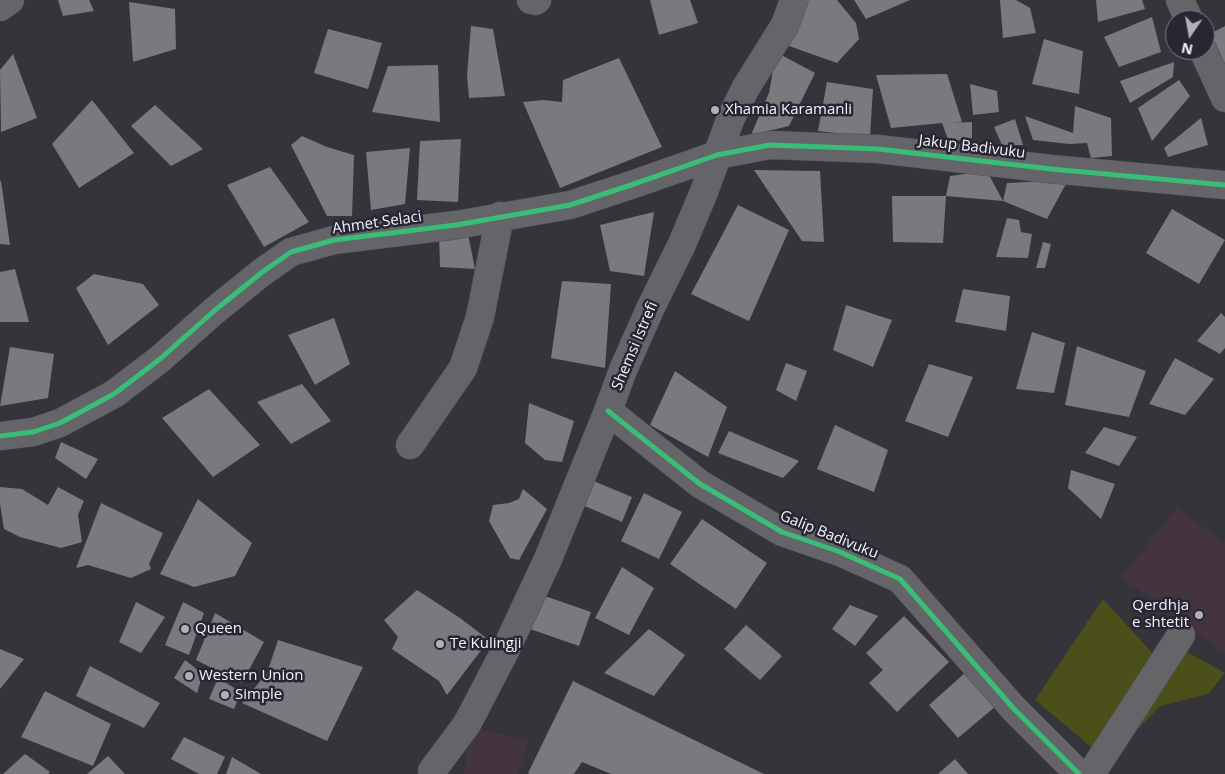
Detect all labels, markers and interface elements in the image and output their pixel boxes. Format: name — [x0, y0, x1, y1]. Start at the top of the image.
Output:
north arrow — [1165, 10, 1215, 60]
text: N — [1179, 39, 1195, 60]
place label: Xhamia Karamanli — [725, 101, 852, 119]
marker: Xhamia Karamanli — [709, 104, 721, 116]
street label: Jakup Badivuku — [918, 132, 1026, 162]
street label: Ahmet Selaci — [331, 208, 423, 238]
street label: Shemsi Istrefi — [608, 299, 662, 393]
street label: Galip Badivuku — [777, 507, 881, 563]
place label: Qerdhja e shtetit — [1132, 597, 1189, 632]
marker: Qerdhja e shtetit — [1193, 609, 1205, 621]
place label: Queen — [195, 620, 242, 638]
marker: Queen — [179, 623, 191, 635]
place label: Te Kulingji — [450, 635, 521, 653]
marker: Te Kulingji — [434, 638, 446, 650]
place label: Western Union — [199, 667, 304, 685]
marker: Western Union — [183, 670, 195, 682]
place label: Simple — [235, 686, 282, 704]
marker: Simple — [219, 689, 231, 701]

